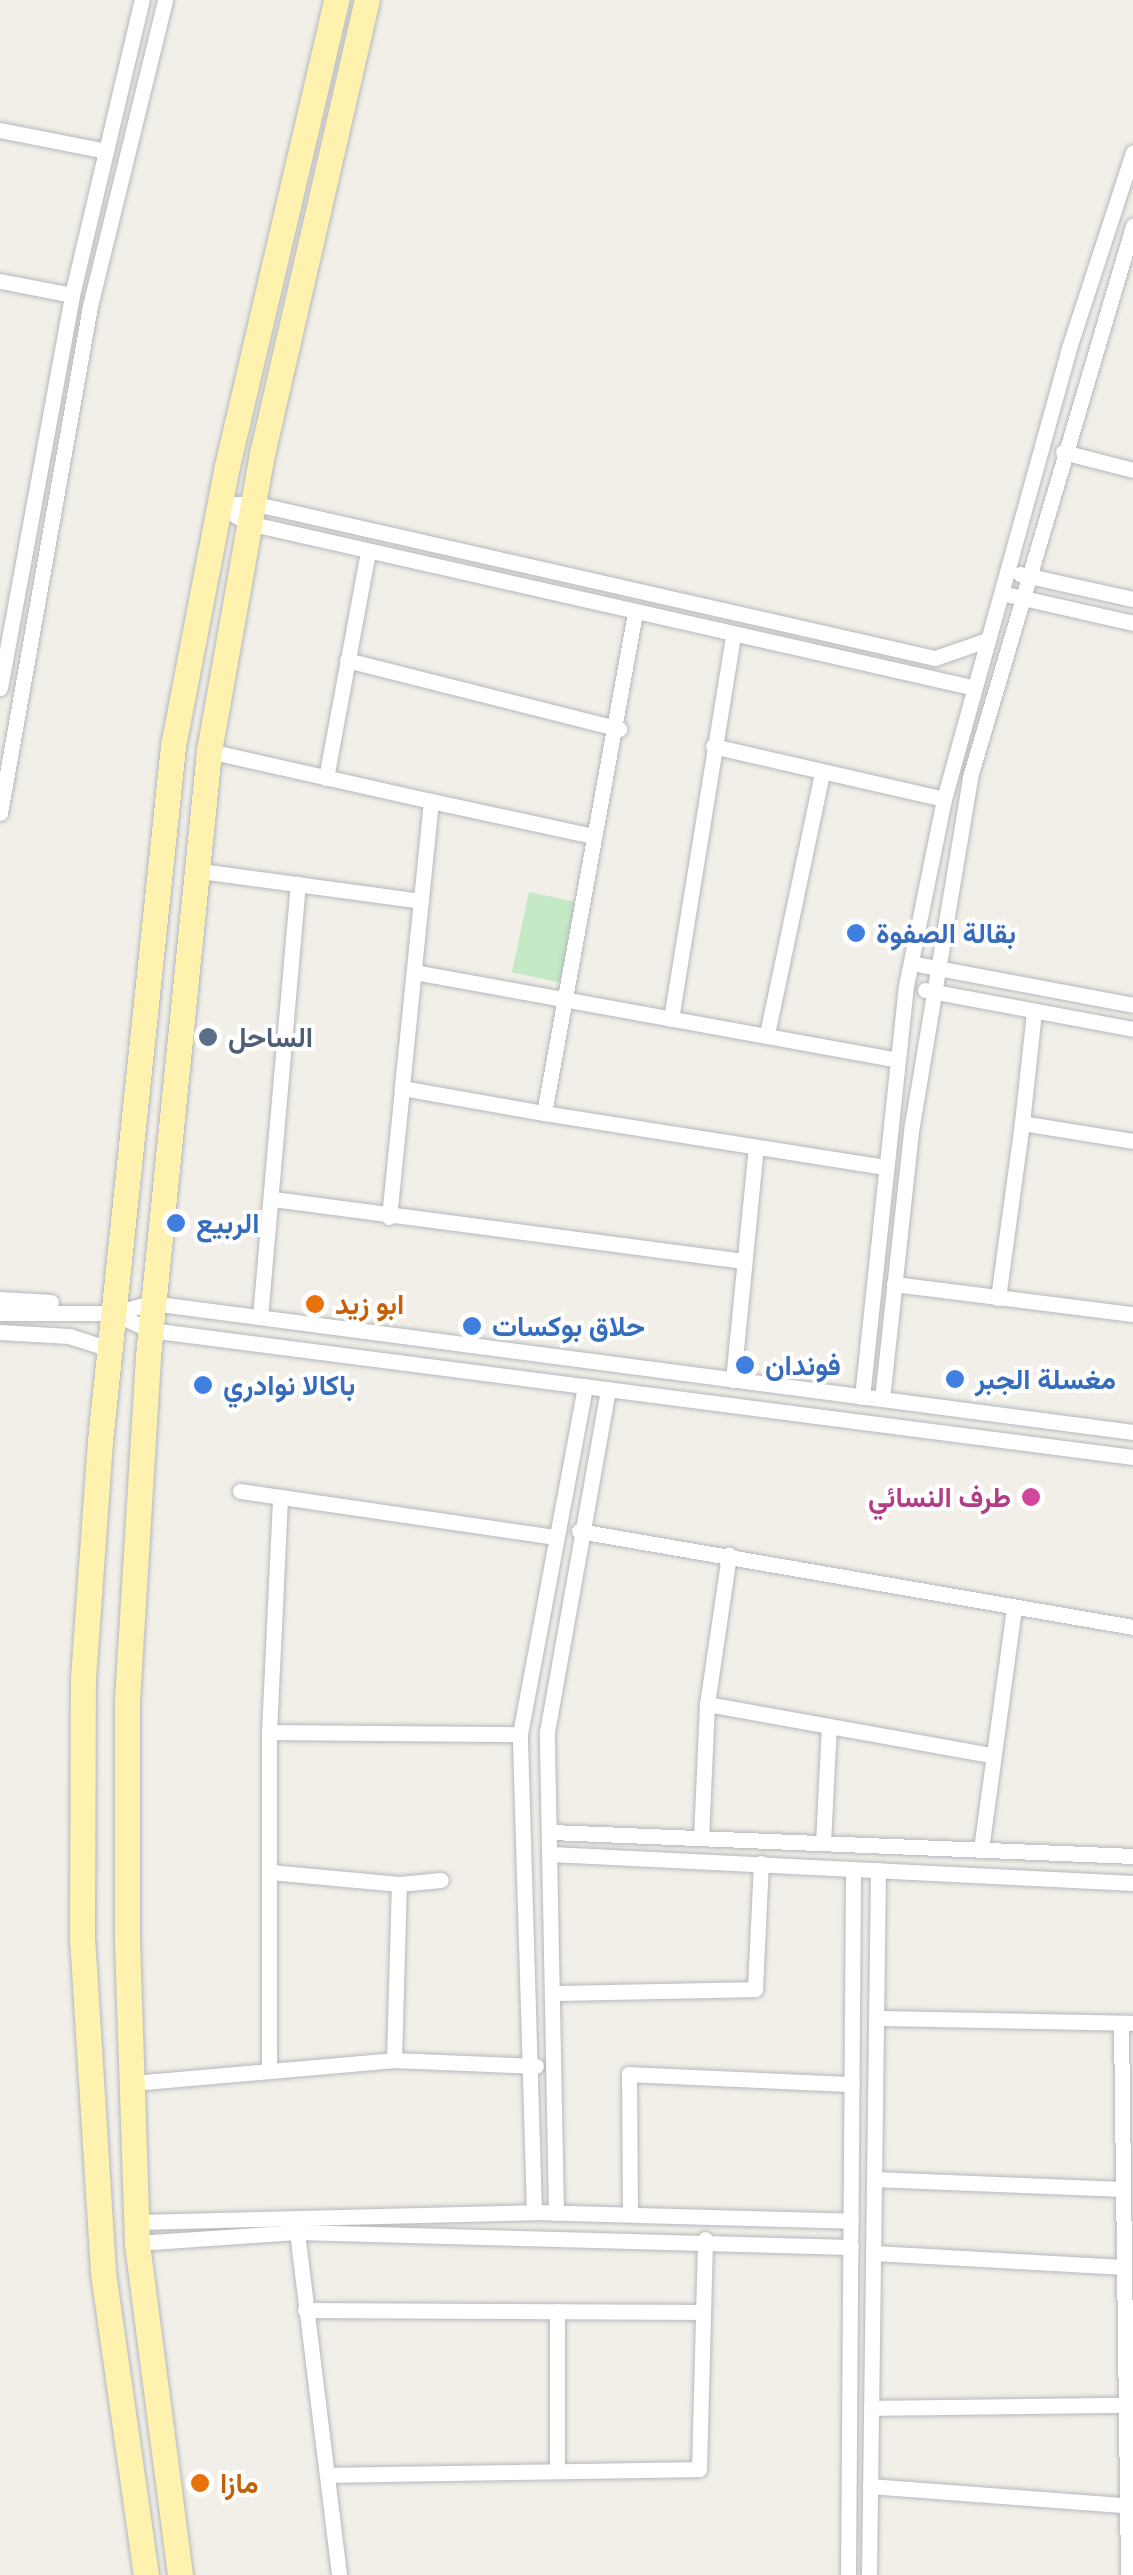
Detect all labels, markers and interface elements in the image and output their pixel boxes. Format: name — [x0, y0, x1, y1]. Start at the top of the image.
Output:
place label: بقالة الصفوة — [876, 916, 1016, 950]
marker: بقالة الصفوة — [845, 922, 867, 944]
place label: الساحل — [228, 1020, 313, 1054]
marker: الساحل — [197, 1026, 219, 1048]
place label: الربيع — [196, 1206, 259, 1240]
marker: الربيع — [165, 1212, 187, 1234]
place label: ابو زيد — [335, 1287, 404, 1321]
marker: ابو زيد — [304, 1293, 326, 1315]
place label: حلاق بوكسات — [492, 1309, 645, 1343]
marker: حلاق بوكسات — [461, 1315, 483, 1337]
place label: فوندان — [765, 1348, 841, 1382]
marker: فوندان — [734, 1354, 756, 1376]
place label: مغسلة الجبر — [975, 1362, 1116, 1396]
place label: باكالا نوادري — [223, 1368, 355, 1402]
marker: مغسلة الجبر — [944, 1368, 966, 1390]
marker: باكالا نوادري — [192, 1374, 214, 1396]
place label: طرف النسائي — [868, 1480, 1011, 1514]
marker: طرف النسائي — [1020, 1486, 1042, 1508]
place label: مازا — [220, 2466, 258, 2500]
marker: مازا — [189, 2472, 211, 2494]

